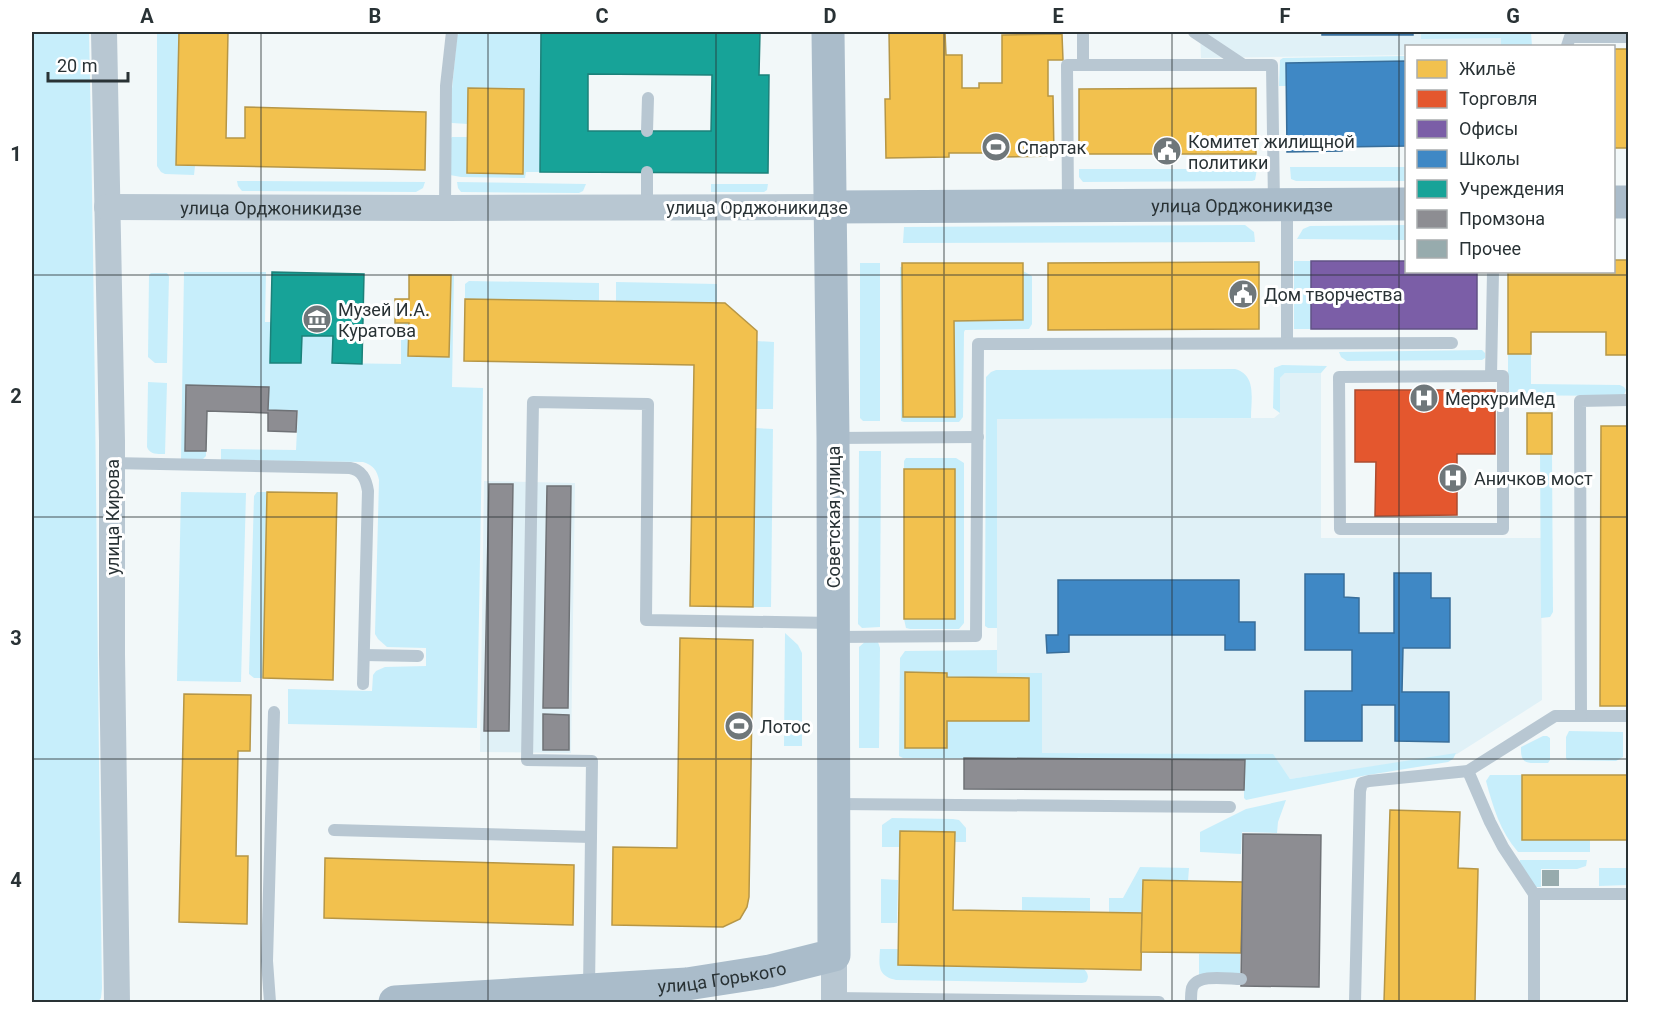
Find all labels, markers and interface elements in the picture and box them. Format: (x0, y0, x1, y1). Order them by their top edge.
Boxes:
text: A (140, 4, 154, 28)
text: B (369, 4, 381, 28)
text: C (595, 4, 609, 28)
text: D (824, 4, 837, 28)
text: E (1052, 4, 1064, 28)
text: F (1280, 4, 1291, 28)
text: G (1506, 4, 1520, 28)
scale bar (48, 45, 128, 83)
legend (1405, 45, 1615, 273)
text: 20 m (57, 55, 97, 76)
text: Жильё (1459, 58, 1515, 79)
text: Торговля (1459, 88, 1537, 109)
text: Офисы (1459, 118, 1518, 139)
sports icon: Спартак (980, 131, 1012, 163)
place label: Комитет жилищной политики (1188, 131, 1355, 173)
public building icon: Комитет жилищной политики (1151, 135, 1183, 167)
place label: Спартак (1017, 137, 1087, 158)
text: 1 (10, 142, 22, 166)
text: Школы (1459, 148, 1520, 169)
text: Учреждения (1459, 178, 1564, 199)
street label: улица Орджоникидзе (1151, 194, 1333, 216)
street label: улица Орджоникидзе (180, 197, 362, 218)
street label: улица Орджоникидзе (666, 197, 848, 218)
text: Промзона (1459, 208, 1545, 229)
text: Прочее (1459, 238, 1521, 259)
public building icon: Дом творчества (1227, 278, 1259, 310)
place label: Дом творчества (1264, 284, 1402, 305)
place label: Музей И.А. Куратова (338, 299, 430, 341)
museum icon: Музей И.А. Куратова (301, 303, 333, 335)
hospital icon: МеркуриМед (1408, 382, 1440, 414)
text: 2 (10, 384, 22, 408)
place label: МеркуриМед (1445, 388, 1555, 409)
street label: Советская улица (823, 446, 844, 588)
street label: улица Кирова (102, 459, 123, 575)
hospital icon: Аничков мост (1437, 462, 1469, 494)
place label: Аничков мост (1474, 468, 1593, 489)
text: 3 (10, 626, 22, 650)
sports icon: Лотос (723, 710, 755, 742)
place label: Лотос (760, 716, 811, 737)
text: 4 (10, 868, 22, 892)
street label: улица Горького (657, 957, 788, 996)

